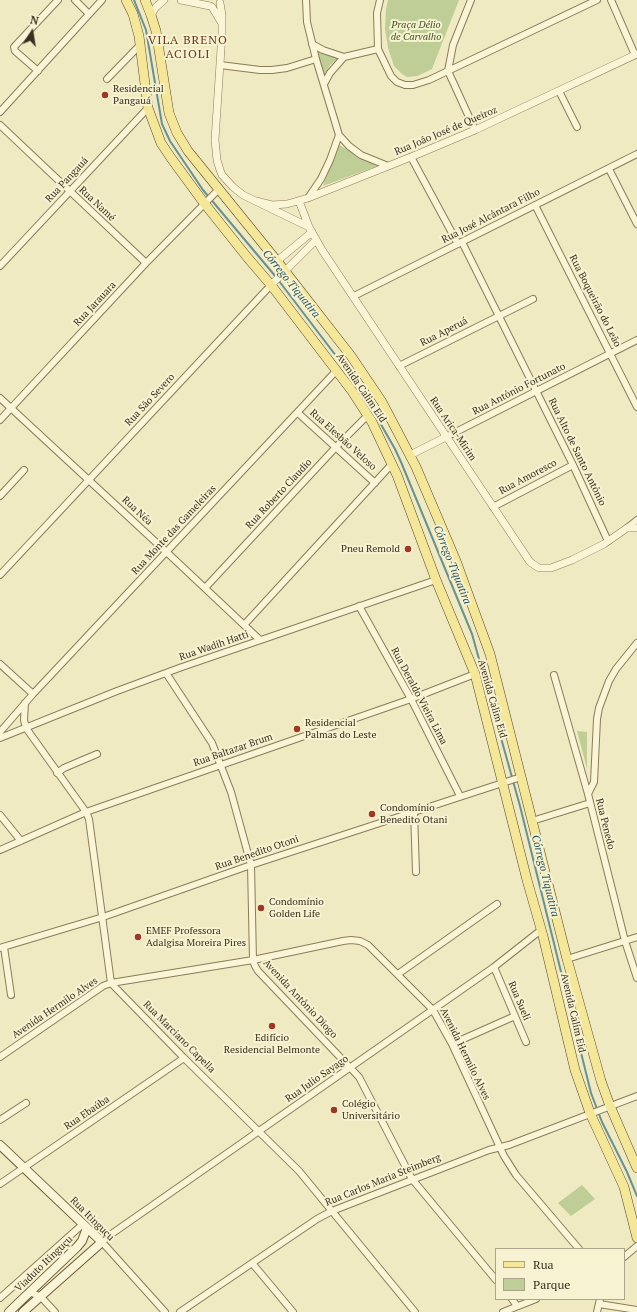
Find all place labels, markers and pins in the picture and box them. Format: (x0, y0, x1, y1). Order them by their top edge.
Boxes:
place label: Residencial Pangauá (113, 83, 164, 106)
marker: Residencial Pangauá (100, 90, 110, 100)
place label: Pneu Remold (341, 543, 400, 555)
marker: Pneu Remold (403, 544, 413, 554)
place label: Residencial Palmas do Leste (305, 717, 377, 740)
marker: Residencial Palmas do Leste (292, 724, 302, 734)
place label: Condomínio Benedito Otani (380, 802, 447, 826)
marker: Condomínio Benedito Otani (367, 809, 377, 819)
place label: Condomínio Golden Life (269, 896, 324, 920)
marker: Condomínio Golden Life (256, 903, 266, 913)
place label: EMEF Professora Adalgisa Moreira Pires (146, 925, 246, 948)
marker: EMEF Professora Adalgisa Moreira Pires (133, 932, 143, 942)
marker: Edifício Residencial Belmonte (267, 1021, 277, 1031)
place label: Edifício Residencial Belmonte (224, 1032, 320, 1056)
place label: Colégio Universitário (342, 1098, 400, 1122)
marker: Colégio Universitário (329, 1105, 339, 1115)

